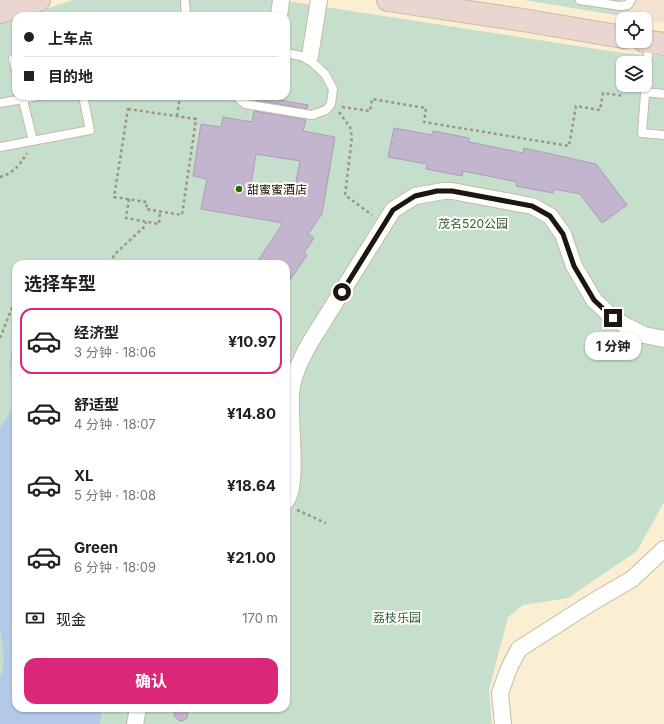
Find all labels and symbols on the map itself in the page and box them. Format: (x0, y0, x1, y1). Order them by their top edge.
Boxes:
place label: 甜蜜蜜酒店 (247, 182, 307, 197)
marker: 甜蜜蜜酒店 (234, 184, 244, 194)
park label: 茂名520公园 (438, 216, 508, 231)
route start (333, 283, 351, 301)
route end (604, 309, 622, 327)
callout: 1 分钟 (585, 332, 641, 360)
park label: 荔枝乐园 (373, 610, 421, 625)

